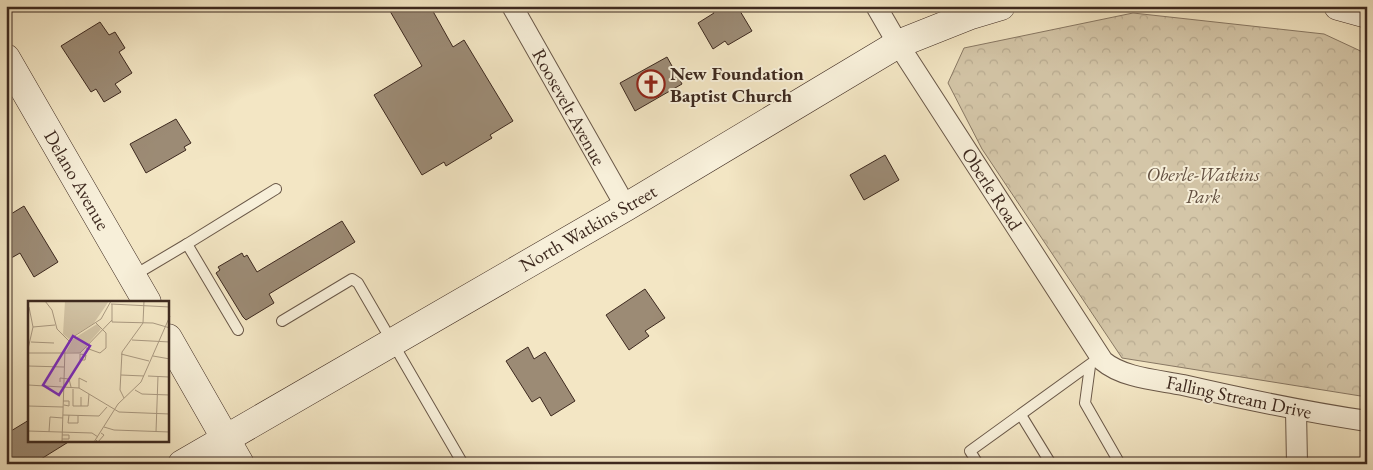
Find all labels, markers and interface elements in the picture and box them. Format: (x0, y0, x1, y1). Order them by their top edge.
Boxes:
street label: Roosevelt Avenue (527, 44, 611, 170)
place label: New Foundation Baptist Church (670, 61, 804, 108)
church icon: New Foundation Baptist Church (636, 69, 666, 99)
street label: Delano Avenue (38, 125, 116, 235)
street label: Oberle Road (956, 143, 1028, 235)
park label: Oberle-Watkins Park (1146, 162, 1260, 209)
street label: North Watkins Street (515, 178, 661, 277)
inset map (28, 301, 169, 442)
street label: Falling Stream Drive (1164, 369, 1314, 425)

